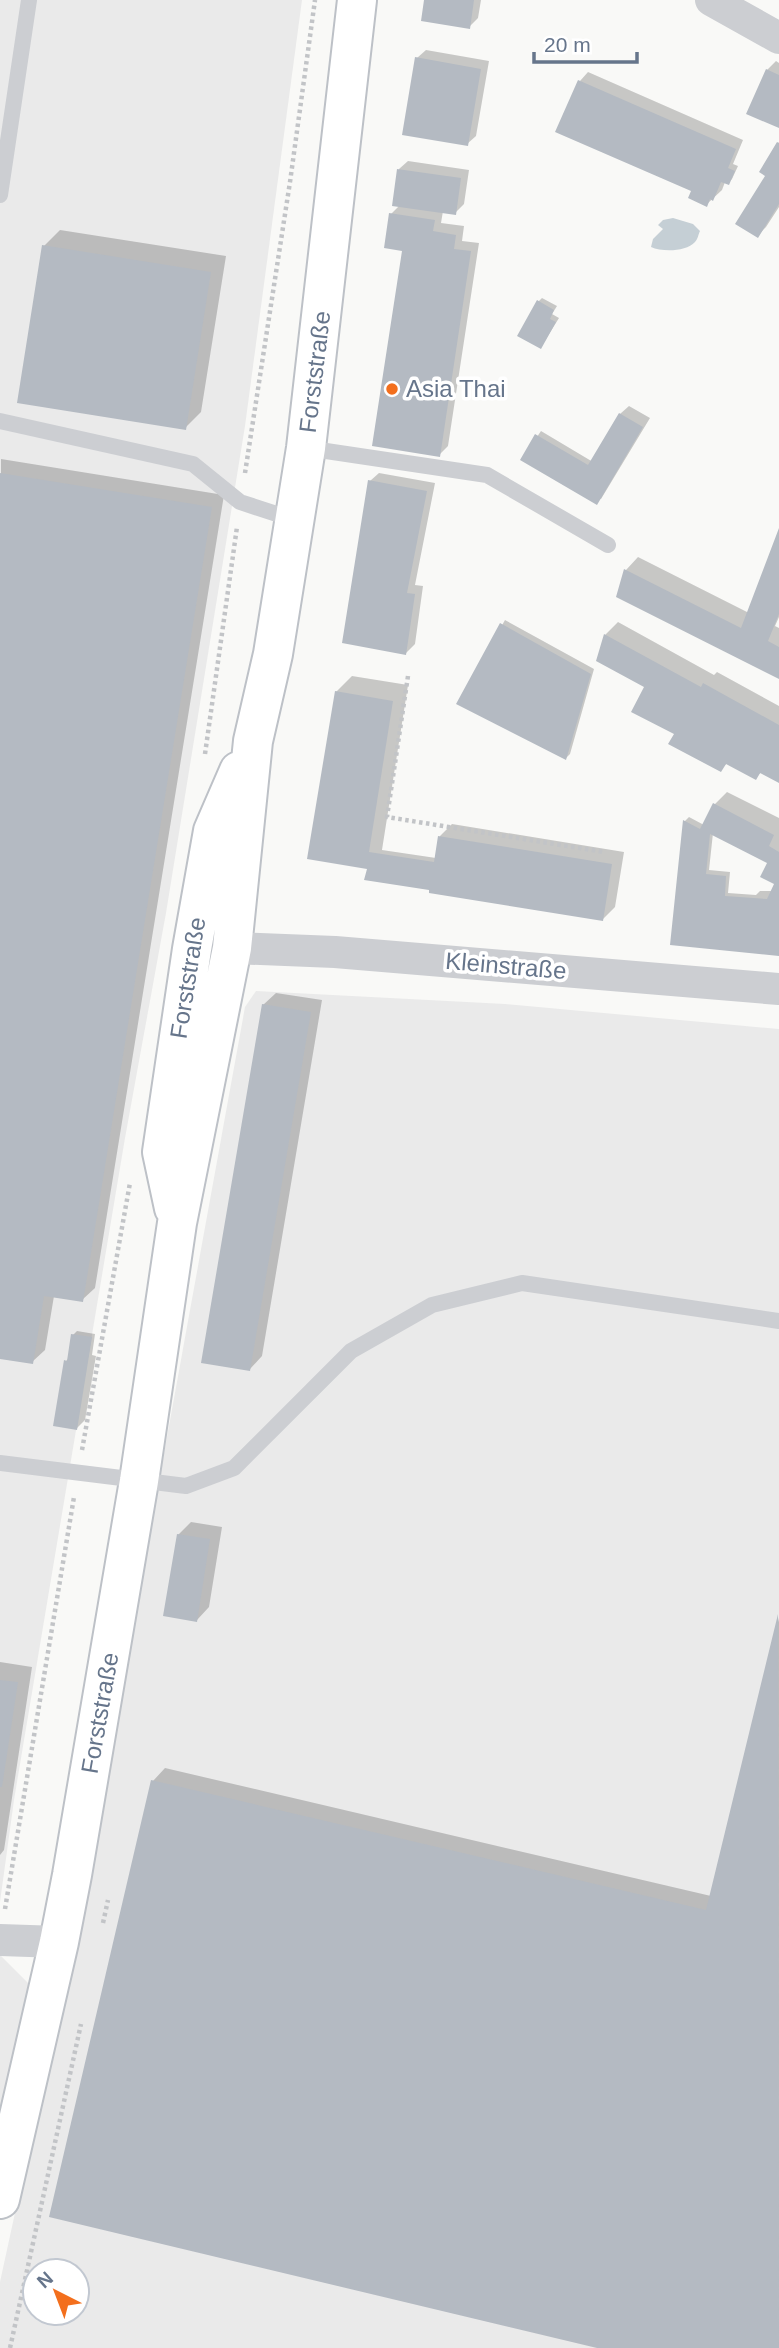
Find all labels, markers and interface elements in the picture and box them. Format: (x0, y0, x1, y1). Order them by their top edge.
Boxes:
scale bar (534, 21, 637, 65)
text: 20 m (544, 33, 591, 56)
street label: Forststraße (294, 309, 335, 434)
place label: Asia Thai (406, 375, 506, 402)
marker: Asia Thai (384, 381, 400, 397)
street label: Forststraße (165, 915, 210, 1041)
street label: Kleinstraße (444, 947, 568, 984)
street label: Forststraße (76, 1650, 123, 1776)
north arrow (21, 2257, 91, 2327)
text: N (33, 2267, 57, 2292)

